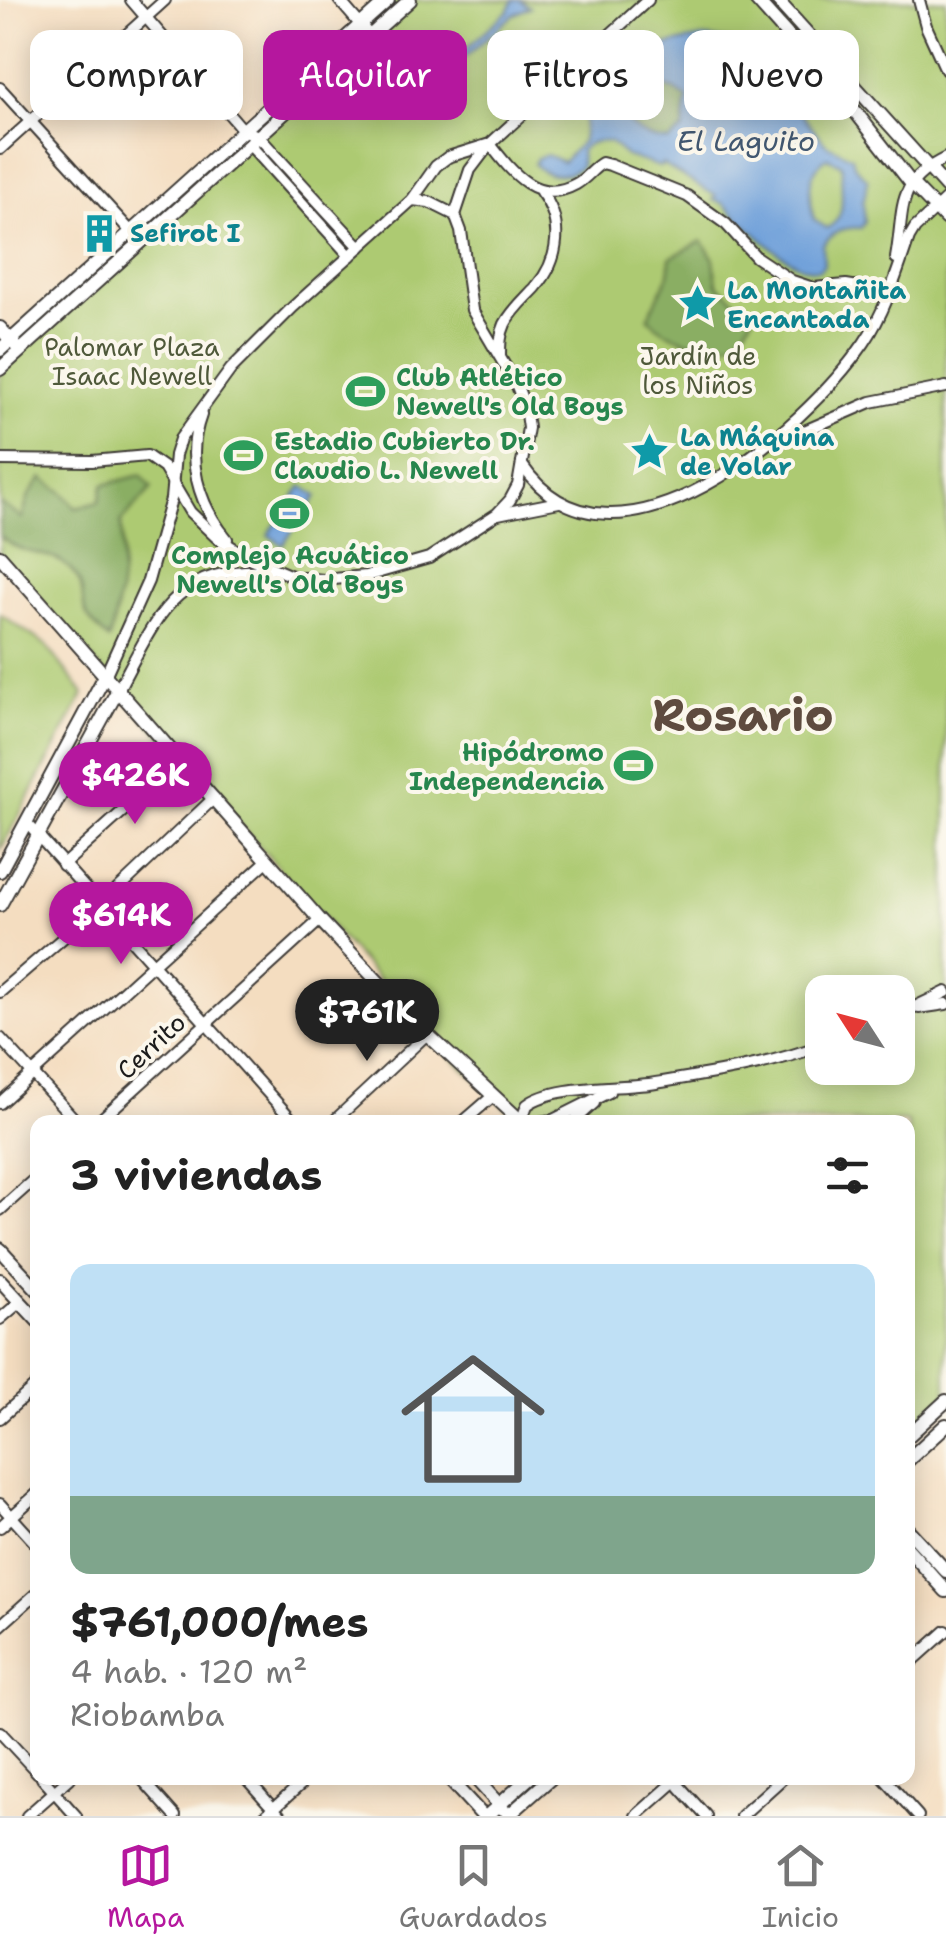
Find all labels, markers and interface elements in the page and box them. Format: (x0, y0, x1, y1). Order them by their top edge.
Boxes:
chip: Comprar (30, 30, 243, 120)
chip: Alquilar (263, 30, 467, 120)
chip: Filtros (487, 30, 664, 120)
chip: Nuevo (684, 30, 859, 120)
water label: El Laguito (677, 122, 815, 160)
building icon: Sefirot I (79, 212, 121, 254)
place label: Sefirot I (130, 216, 241, 250)
place label: La Montañita Encantada (727, 273, 906, 336)
place icon: La Montañita Encantada (676, 283, 718, 325)
park label: Palomar Plaza Isaac Newell (44, 330, 220, 393)
park label: Jardín de los Niños (640, 339, 756, 402)
place label: Club Atlético Newell's Old Boys (396, 360, 624, 423)
sports icon: Club Atlético Newell's Old Boys (345, 370, 387, 412)
place label: La Máquina de Volar (680, 420, 834, 483)
place label: Estadio Cubierto Dr. Claudio L. Newell (274, 424, 535, 487)
place icon: La Máquina de Volar (629, 430, 671, 472)
sports icon: Estadio Cubierto Dr. Claudio L. Newell (223, 434, 265, 476)
sports icon: Complejo Acuático Newell's Old Boys (269, 493, 311, 535)
place label: Complejo Acuático Newell's Old Boys (171, 538, 409, 601)
district label: Rosario (652, 685, 834, 745)
place label: Hipódromo Independencia (409, 735, 604, 798)
pin: $426K (65, 742, 205, 827)
sports icon: Hipódromo Independencia (613, 745, 655, 787)
text: $426K (81, 753, 189, 796)
pin: $614K (51, 882, 191, 967)
text: $614K (71, 893, 171, 936)
north arrow (805, 975, 915, 1085)
map controls (805, 975, 915, 1085)
pin: $761K (297, 979, 437, 1064)
text: $761K (317, 990, 417, 1033)
street label: Cerrito (109, 1005, 193, 1087)
text: 3 viviendas (70, 1147, 322, 1203)
icon: filters (820, 1148, 875, 1203)
icon: home (383, 1329, 563, 1509)
text: $761,000/mes (70, 1594, 369, 1650)
text: 4 hab. · 120 m² (70, 1650, 308, 1693)
text: Riobamba (70, 1693, 224, 1736)
tab: Mapa (107, 1838, 185, 1936)
tab: Guardados (399, 1838, 548, 1936)
tab: Inicio (762, 1838, 839, 1936)

